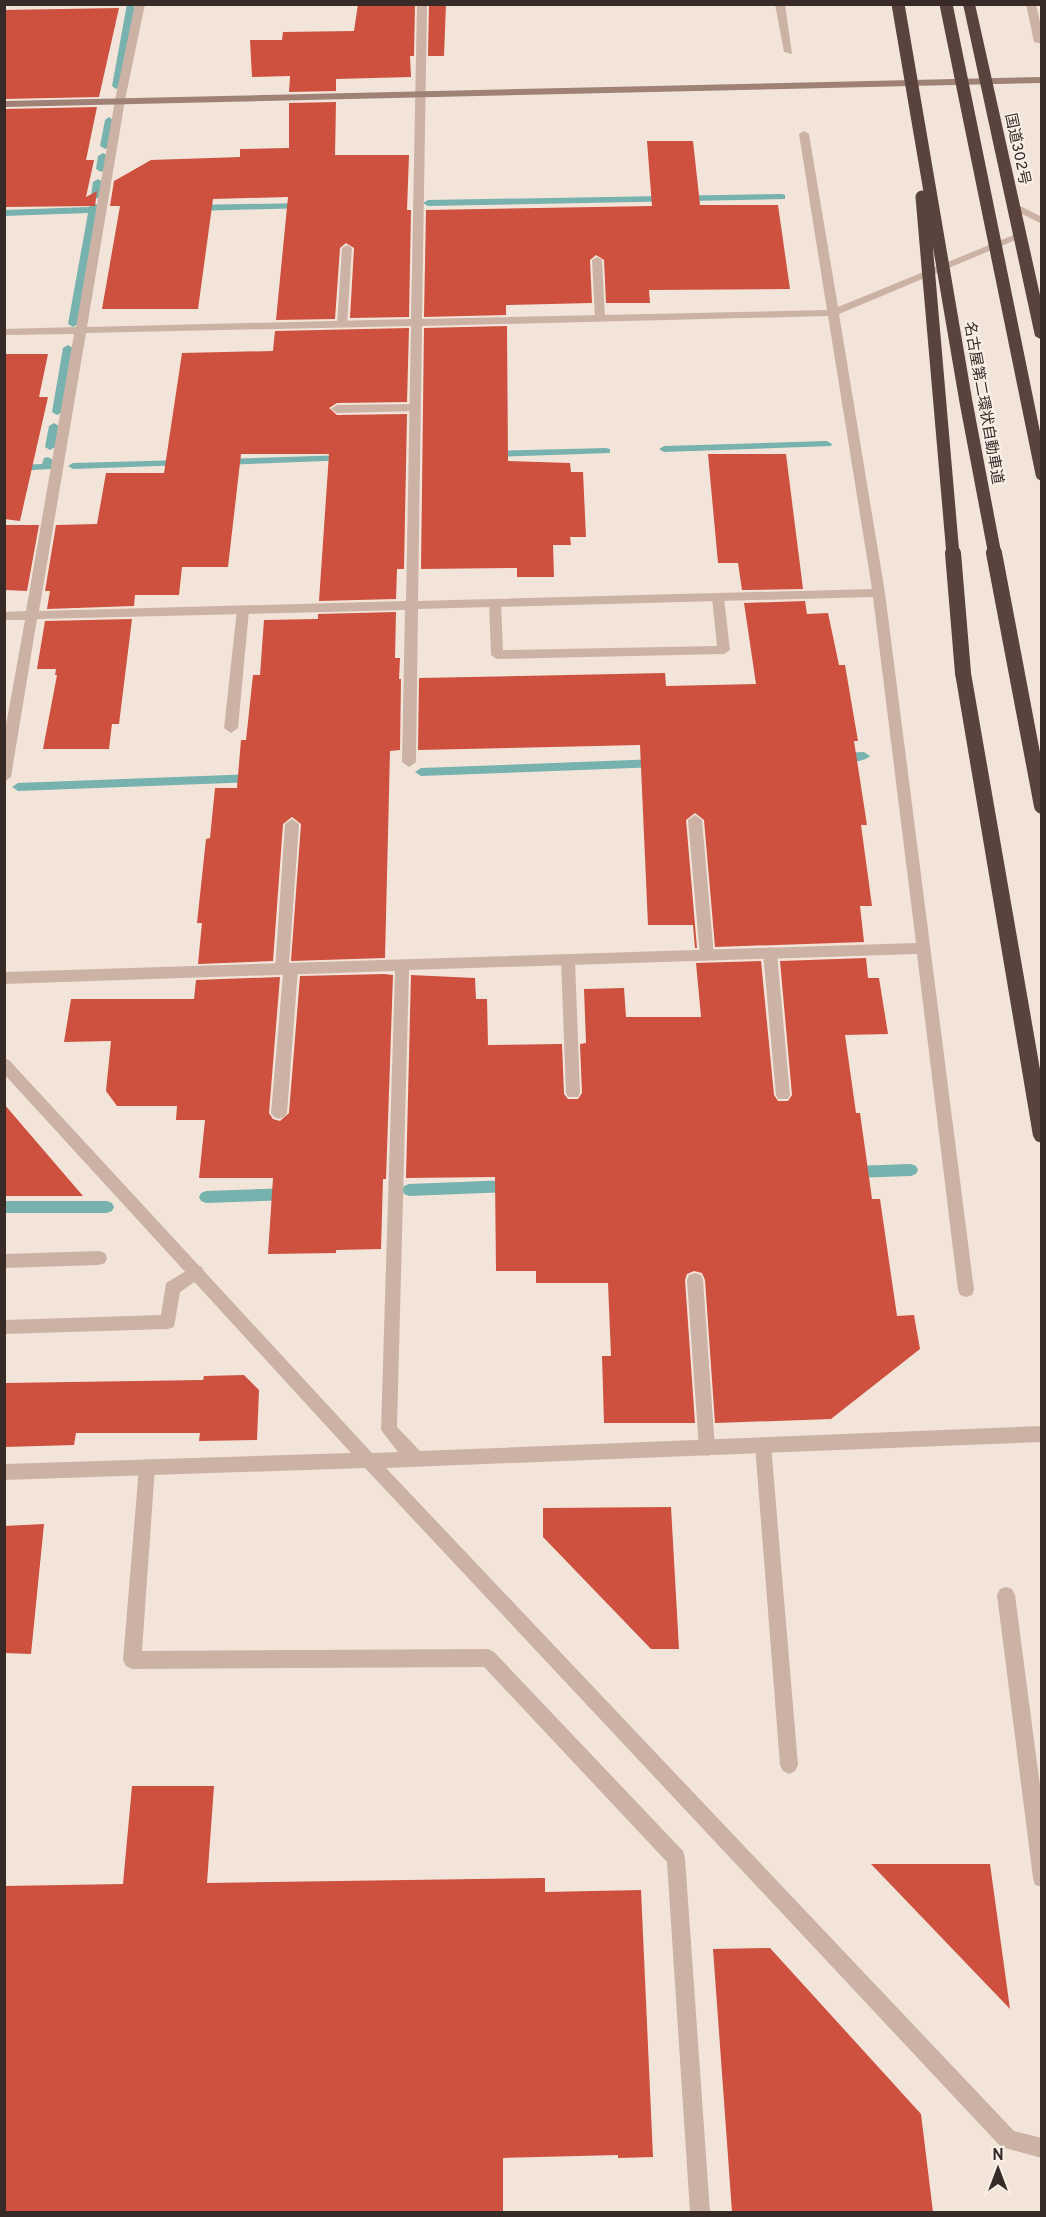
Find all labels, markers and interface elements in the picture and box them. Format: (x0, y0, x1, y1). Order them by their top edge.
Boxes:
street label: 国道302号 (1000, 112, 1033, 187)
street label: 名古屋第二環状自動車道 (959, 320, 1007, 486)
north arrow (968, 2139, 1028, 2199)
text: N (992, 2146, 1004, 2166)

